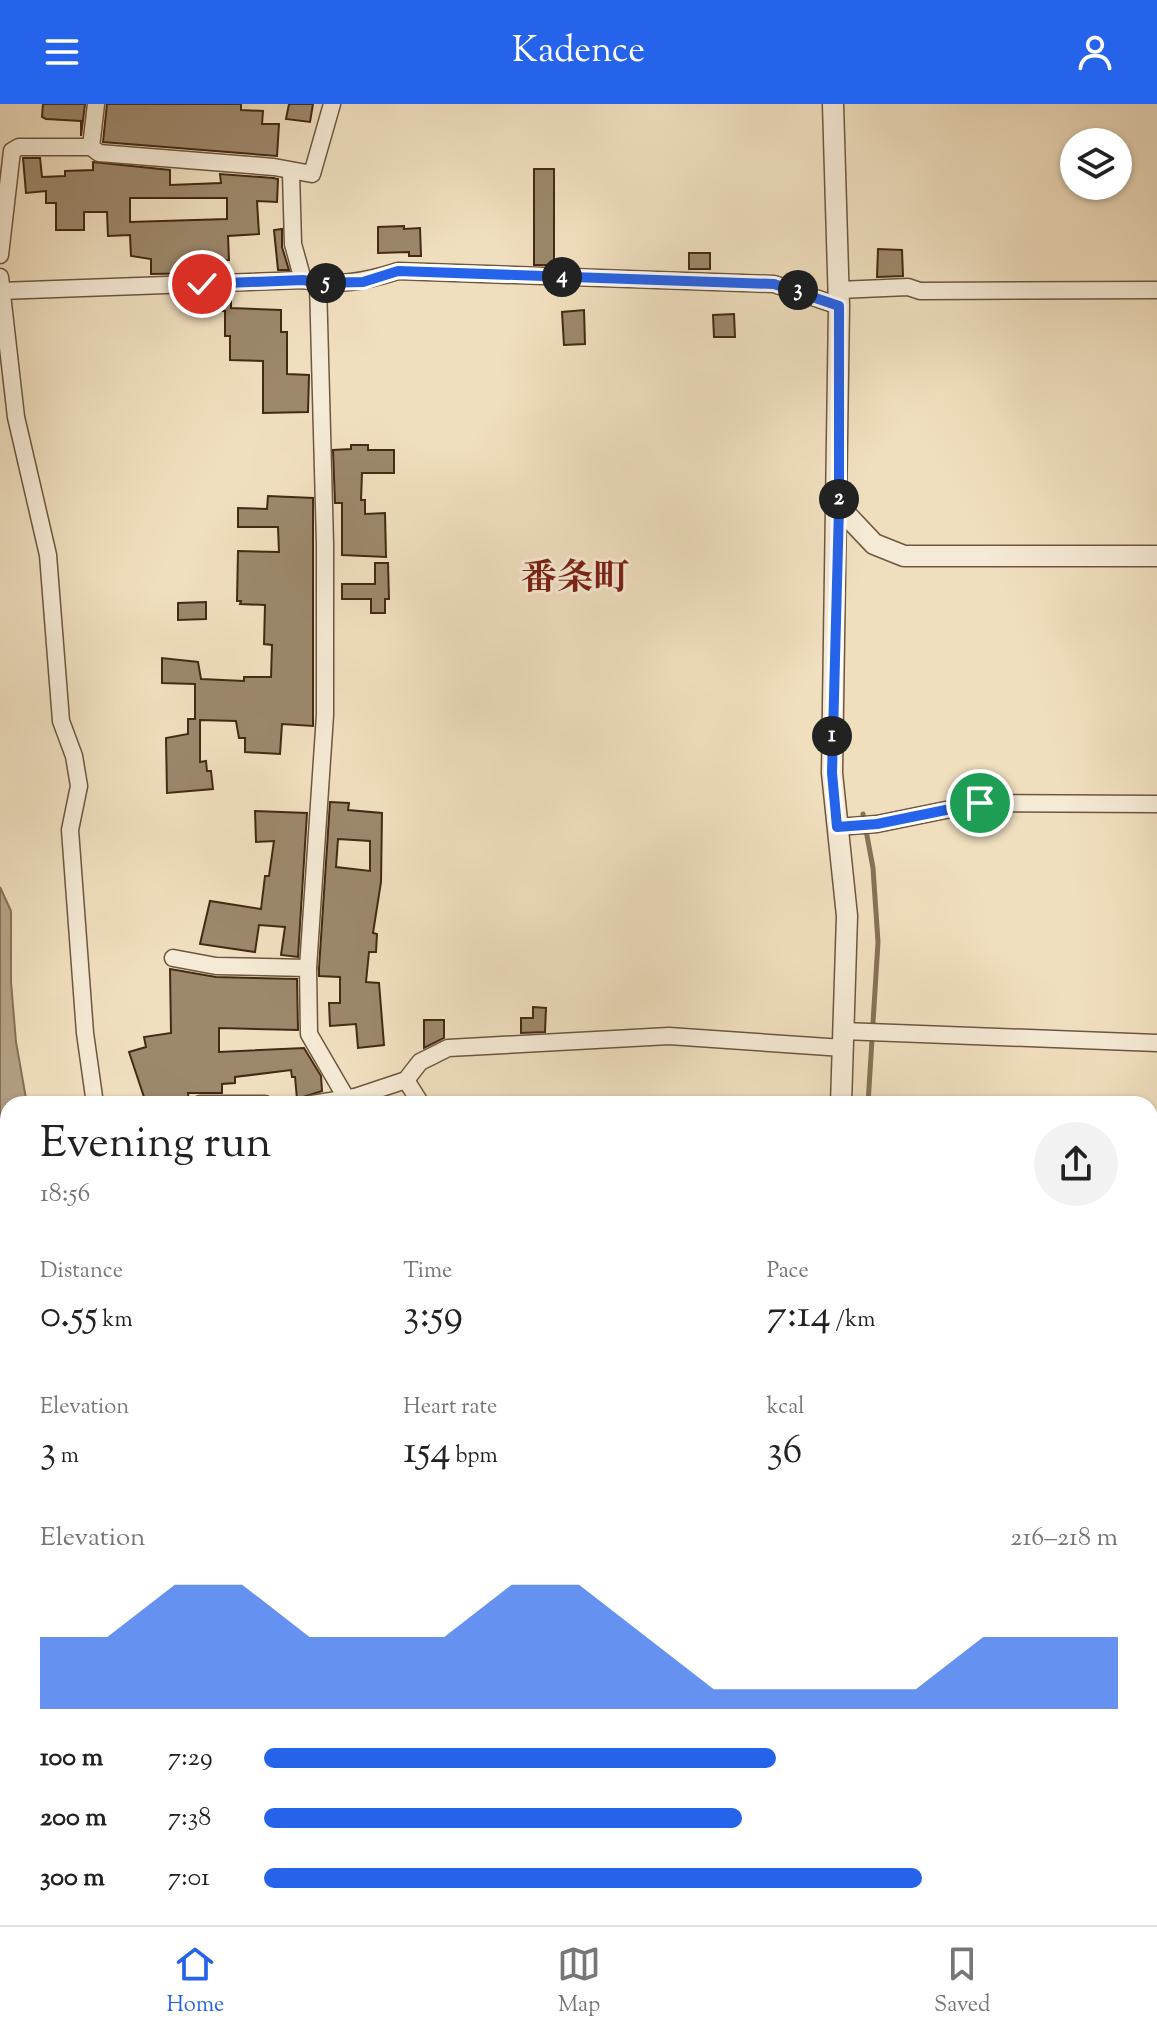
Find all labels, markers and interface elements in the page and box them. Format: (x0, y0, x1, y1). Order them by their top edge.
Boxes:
text: Kadence (512, 26, 645, 78)
icon: menu (40, 30, 84, 74)
icon: person (1073, 30, 1117, 74)
map controls (1060, 128, 1132, 200)
button: layers (1060, 128, 1132, 200)
pin (168, 250, 236, 318)
pin: 4 (542, 257, 582, 297)
text: 4 (556, 261, 568, 293)
icon: check (180, 262, 224, 306)
pin: 5 (306, 263, 346, 303)
text: 5 (322, 267, 330, 299)
pin: 3 (778, 270, 818, 310)
text: 3 (794, 274, 802, 306)
pin: 2 (819, 479, 859, 519)
text: 2 (834, 483, 844, 515)
district label: 番条町 (521, 554, 629, 606)
pin: 1 (812, 716, 852, 756)
text: 1 (828, 720, 836, 752)
pin (946, 769, 1014, 837)
icon: arrive (958, 781, 1002, 825)
text: Evening run (40, 1114, 272, 1177)
button: share (1034, 1122, 1118, 1206)
text: 18:56 (40, 1176, 90, 1213)
text: Distance (40, 1256, 123, 1288)
text: Time (403, 1256, 452, 1288)
text: Pace (767, 1256, 809, 1288)
text: 0.55 (40, 1288, 98, 1345)
text: 3:59 (403, 1288, 463, 1345)
text: 7:14 (767, 1288, 831, 1345)
text: km (98, 1305, 133, 1337)
text: /km (831, 1305, 875, 1337)
text: Elevation (40, 1392, 129, 1424)
text: Heart rate (403, 1392, 497, 1424)
text: kcal (767, 1392, 804, 1424)
text: 3 (40, 1424, 56, 1481)
text: 154 (403, 1424, 451, 1481)
text: 36 (767, 1424, 802, 1481)
text: m (56, 1441, 79, 1473)
text: bpm (451, 1441, 498, 1473)
text: Elevation (40, 1520, 145, 1557)
text: 216–218 m (1010, 1520, 1118, 1557)
text: 100 m (40, 1740, 103, 1777)
text: 7:29 (168, 1740, 213, 1777)
text: 200 m (40, 1800, 107, 1837)
text: 7:38 (168, 1800, 211, 1837)
text: 300 m (40, 1860, 105, 1897)
text: 7:01 (168, 1860, 210, 1897)
tab: Home (166, 1942, 224, 2022)
tab: Map (557, 1942, 601, 2022)
tab: Saved (934, 1942, 991, 2022)

